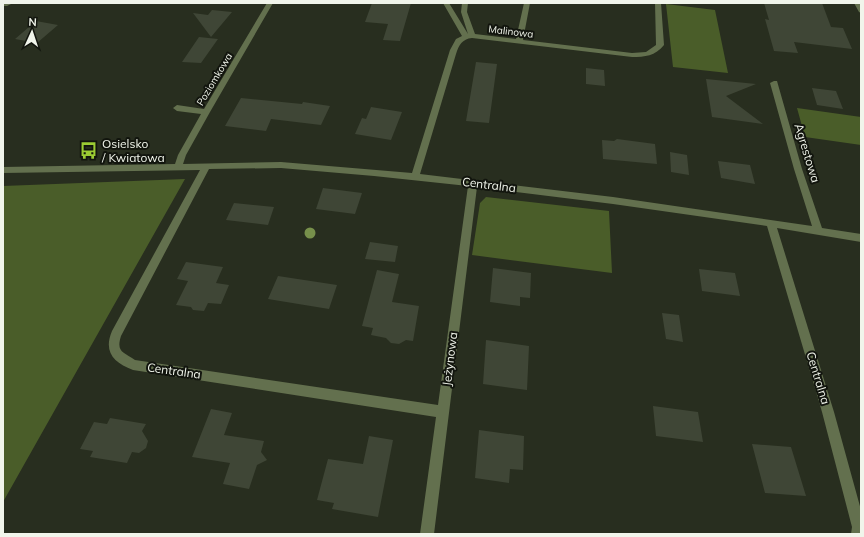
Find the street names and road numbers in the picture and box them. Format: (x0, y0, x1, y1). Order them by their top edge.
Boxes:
street label: Malinowa (488, 22, 534, 41)
street label: Poziomkowa (194, 51, 235, 108)
street label: Agrestowa (791, 121, 824, 184)
street label: Centralna (461, 174, 517, 195)
street label: Jeżynowa (439, 331, 460, 387)
street label: Centralna (803, 350, 834, 406)
street label: Centralna (146, 359, 202, 382)

